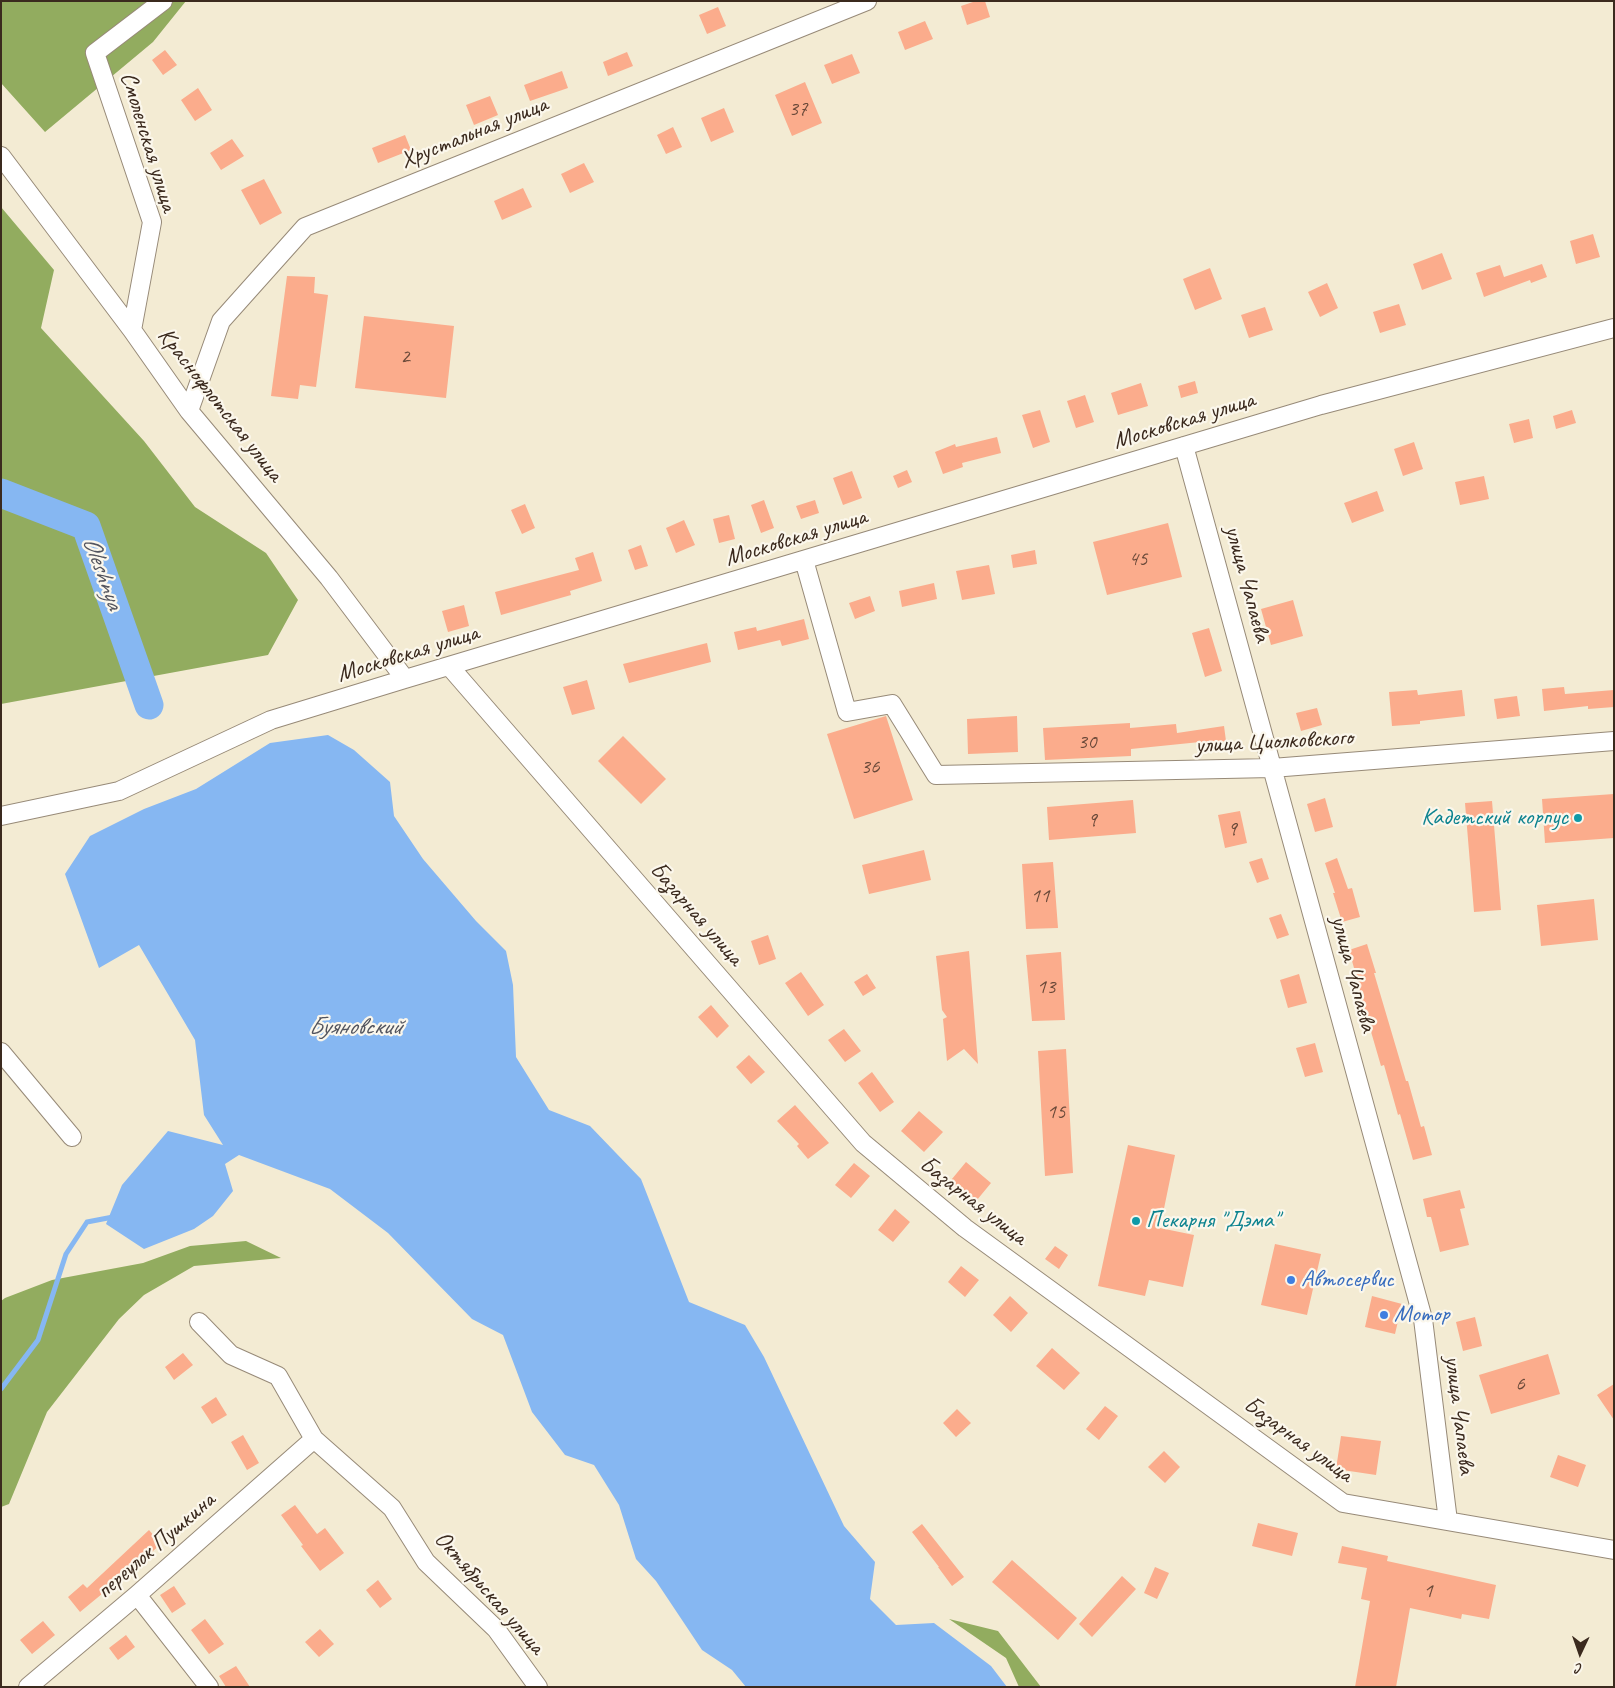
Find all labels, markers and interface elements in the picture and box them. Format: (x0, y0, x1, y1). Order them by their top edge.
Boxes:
street label: Смоленская улица (113, 69, 183, 215)
street label: Хрустальная улица (396, 90, 552, 176)
house number: 37 (789, 96, 807, 122)
street label: Краснофлотская улица (151, 322, 289, 488)
house number: 2 (400, 344, 410, 370)
street label: Московская улица (1110, 386, 1258, 456)
street label: Московская улица (722, 503, 870, 573)
street label: улица Чапаева (1218, 523, 1276, 645)
water label: Oleshnya (75, 533, 129, 613)
house number: 45 (1129, 546, 1147, 572)
street label: Московская улица (334, 619, 482, 689)
street label: улица Циолковского (1194, 723, 1354, 761)
house number: 30 (1078, 729, 1096, 755)
house number: 36 (861, 754, 879, 780)
place label: Кадетский корпус (1421, 804, 1568, 832)
house number: 9 (1087, 807, 1097, 833)
marker: Кадетский корпус (1572, 812, 1584, 824)
house number: 9 (1227, 816, 1237, 842)
street label: Базарная улица (643, 856, 749, 972)
house number: 11 (1031, 883, 1049, 909)
street label: улица Чапаева (1324, 913, 1382, 1035)
house number: 13 (1037, 974, 1055, 1000)
water label: Буяновский (308, 1012, 402, 1042)
house number: 15 (1047, 1099, 1065, 1125)
street label: Базарная улица (914, 1150, 1032, 1252)
place label: Пекарня "Дэма" (1146, 1207, 1279, 1235)
marker: Пекарня "Дэма" (1130, 1215, 1142, 1227)
place label: Автосервис (1301, 1266, 1394, 1294)
marker: Автосервис (1285, 1274, 1297, 1286)
place label: Мотор (1394, 1301, 1450, 1329)
marker: Мотор (1378, 1309, 1390, 1321)
street label: улица Чапаева (1437, 1354, 1481, 1476)
house number: 6 (1515, 1371, 1525, 1397)
street label: Базарная улица (1238, 1391, 1358, 1489)
street label: переулок Пушкина (91, 1486, 221, 1606)
street label: Октябрьская улица (428, 1525, 550, 1661)
house number: 1 (1423, 1578, 1433, 1604)
north arrow (1555, 1628, 1605, 1678)
text: С (1575, 1660, 1583, 1677)

